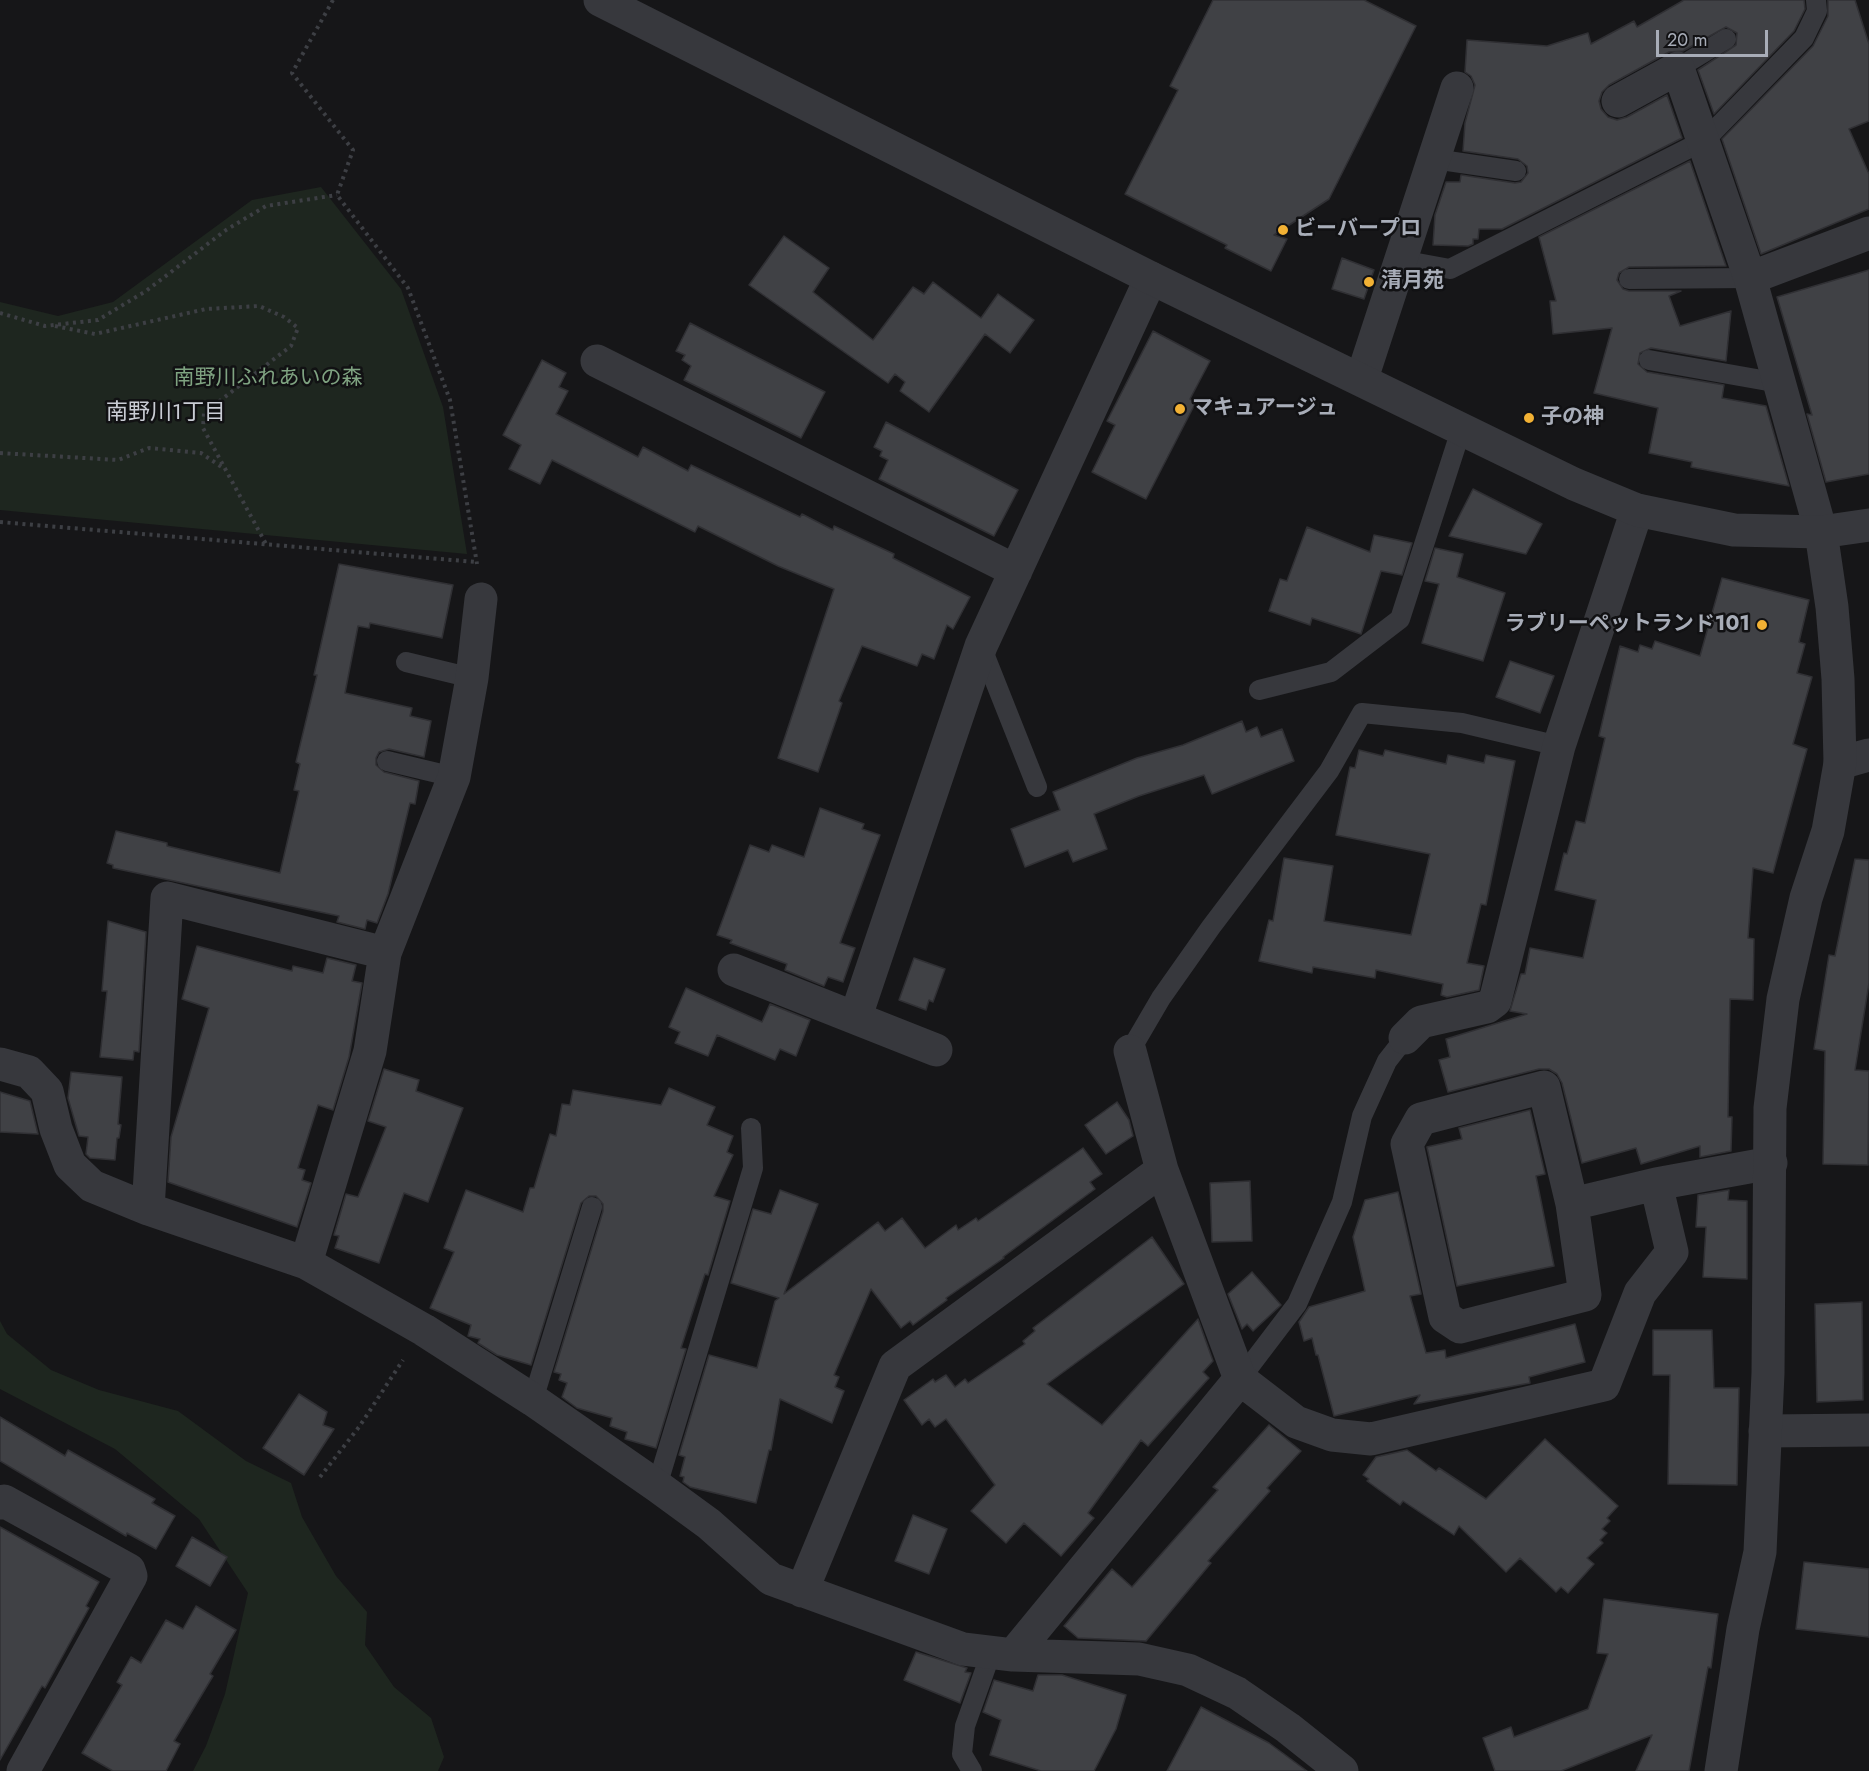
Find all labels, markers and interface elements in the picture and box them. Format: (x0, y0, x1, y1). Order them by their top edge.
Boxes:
scale bar (1659, 18, 1772, 56)
text: 20 m (1667, 27, 1707, 53)
place label: ビーバープロ (1295, 217, 1421, 243)
marker: ビーバープロ (1276, 223, 1290, 237)
place label: 清月苑 (1381, 269, 1444, 295)
marker: 清月苑 (1362, 275, 1376, 289)
park label: 南野川ふれあいの森 (174, 366, 362, 392)
place label: マキュアージュ (1192, 396, 1338, 422)
district label: 南野川1丁目 (106, 401, 226, 427)
marker: マキュアージュ (1173, 402, 1187, 416)
place label: 子の神 (1541, 405, 1604, 431)
marker: 子の神 (1522, 411, 1536, 425)
place label: ラブリーペットランド101 (1505, 612, 1750, 638)
marker: ラブリーペットランド101 (1755, 618, 1769, 632)

